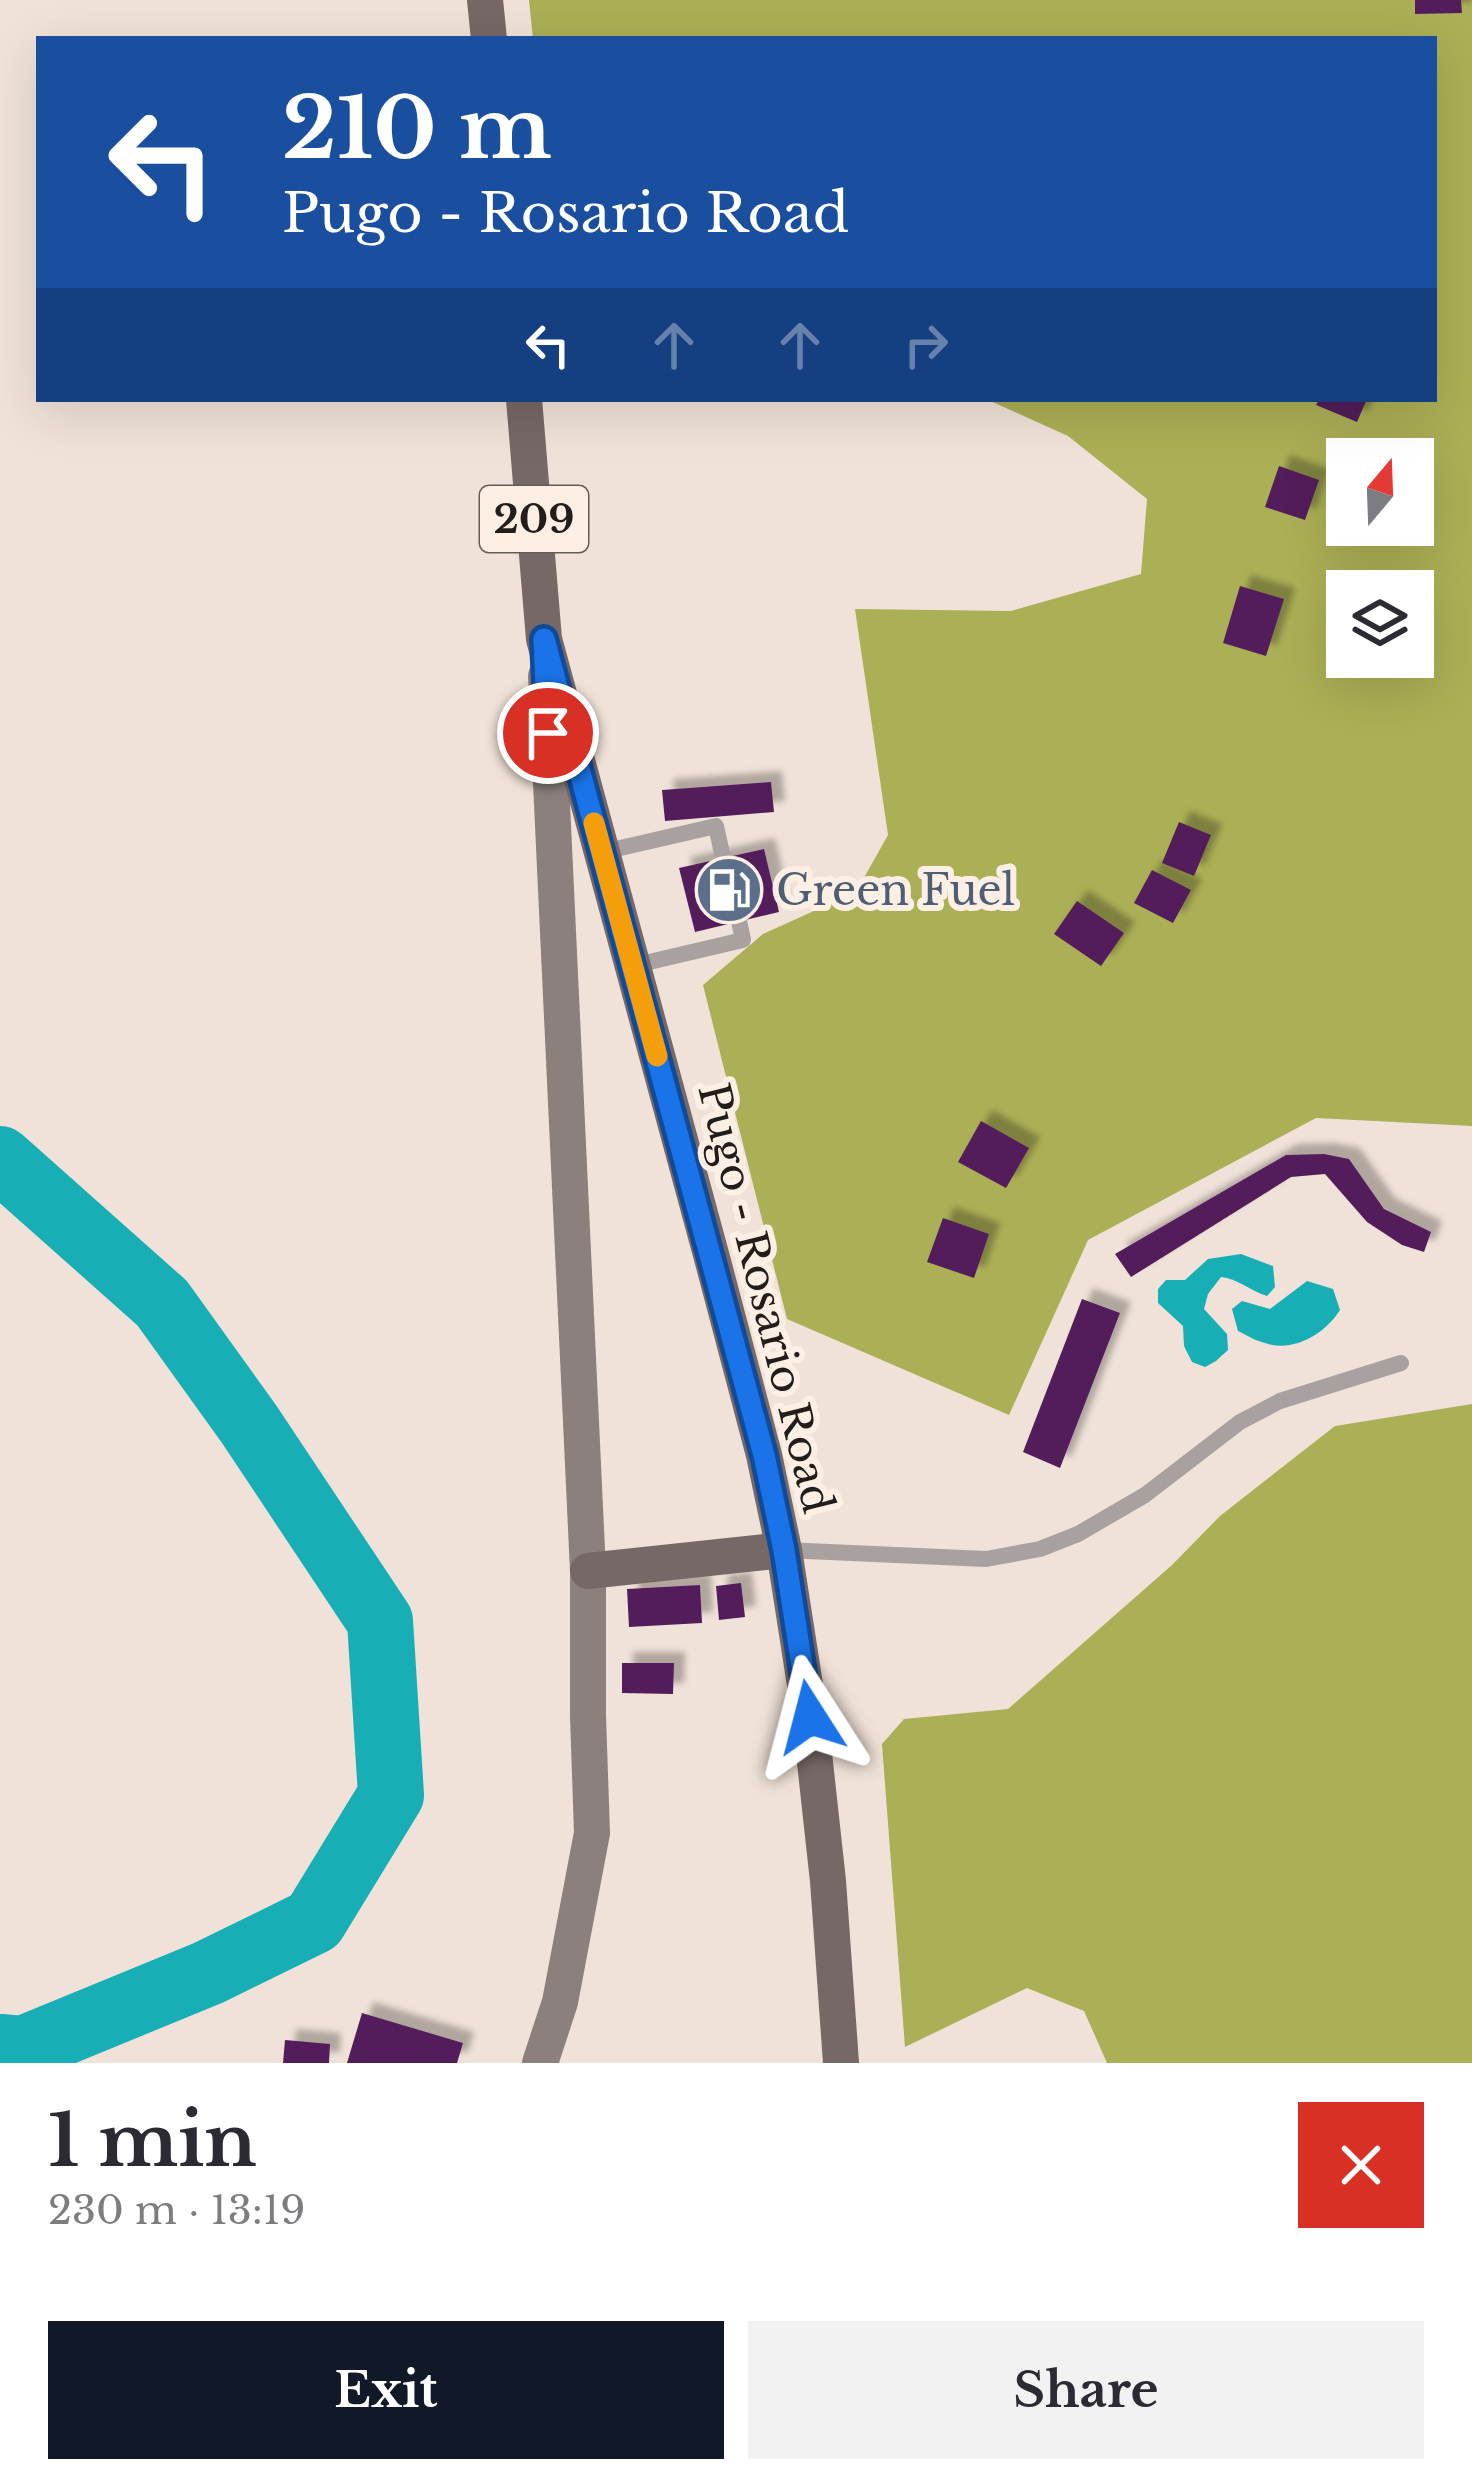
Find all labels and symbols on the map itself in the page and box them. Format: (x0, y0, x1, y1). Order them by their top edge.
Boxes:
north arrow (1326, 438, 1434, 546)
road number: 209 (480, 486, 588, 552)
pin (497, 682, 599, 784)
fuel station icon: Green Fuel (694, 855, 764, 925)
place label: Green Fuel (776, 864, 1015, 916)
street label: Pugo - Rosario Road (687, 1078, 845, 1518)
position arrow (747, 1654, 873, 1780)

